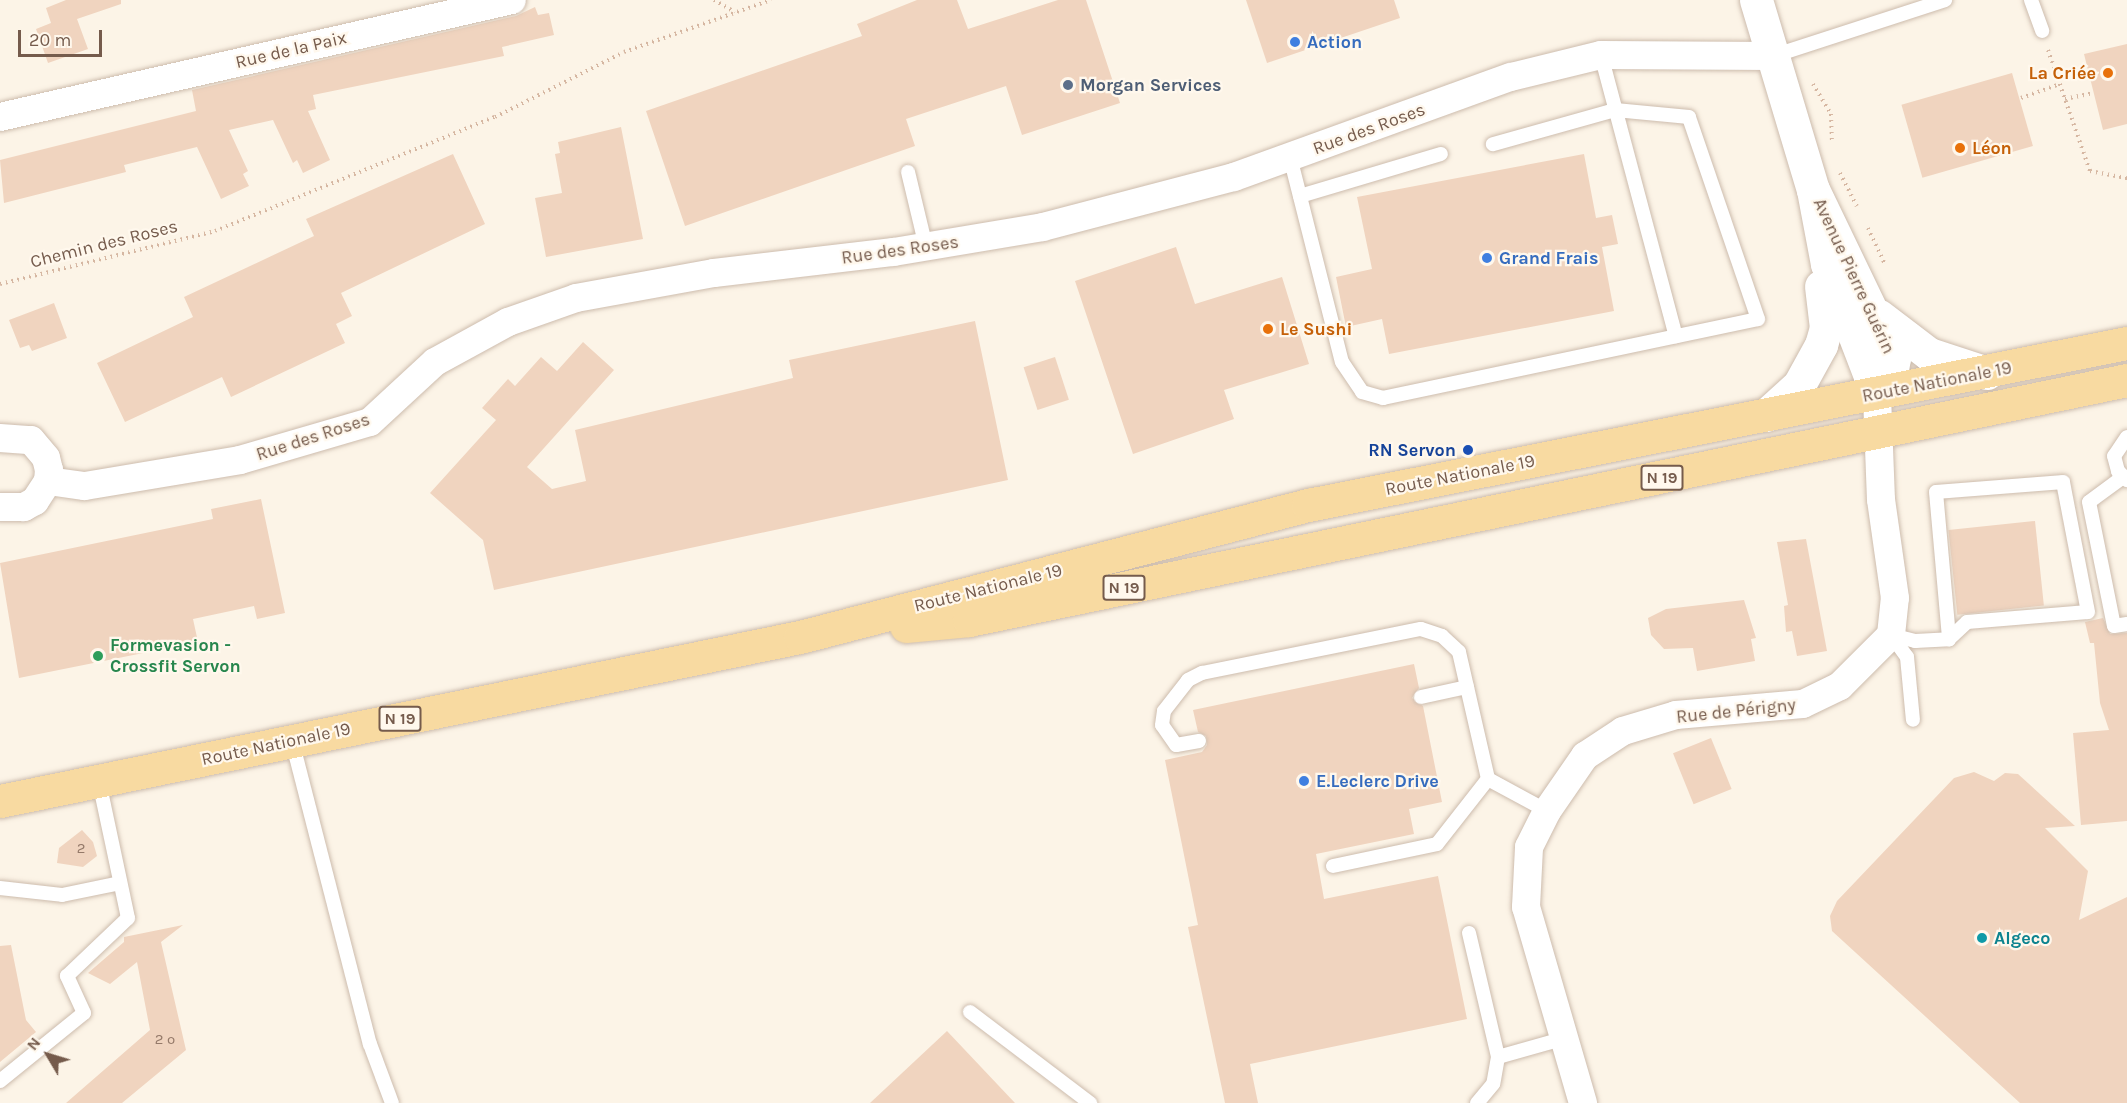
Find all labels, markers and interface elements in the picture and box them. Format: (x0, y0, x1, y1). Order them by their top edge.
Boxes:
scale bar (21, 18, 105, 56)
street label: Rue de la Paix (233, 27, 349, 73)
text: 20 m (29, 29, 71, 51)
place label: Action (1307, 31, 1362, 53)
marker: Action (1288, 35, 1302, 49)
place label: La Criée (2029, 62, 2096, 84)
marker: La Criée (2101, 66, 2115, 80)
place label: Morgan Services (1080, 74, 1222, 96)
marker: Morgan Services (1061, 78, 1075, 92)
street label: Rue des Roses (1310, 99, 1428, 159)
place label: Léon (1972, 137, 2012, 159)
marker: Léon (1953, 141, 1967, 155)
street label: Avenue Pierre Guérin (1808, 195, 1900, 357)
street label: Chemin des Roses (28, 215, 180, 273)
street label: Rue des Roses (840, 231, 960, 269)
place label: Grand Frais (1499, 247, 1598, 269)
marker: Grand Frais (1480, 251, 1494, 265)
place label: Le Sushi (1280, 318, 1352, 340)
marker: Le Sushi (1261, 322, 1275, 336)
street label: Route Nationale 19 (1860, 357, 2014, 407)
street label: Rue des Roses (253, 408, 373, 466)
place label: RN Servon (1368, 439, 1456, 461)
marker: RN Servon (1461, 443, 1475, 457)
street label: Route Nationale 19 (1383, 450, 1537, 500)
road number: N 19 (1640, 465, 1684, 491)
street label: Route Nationale 19 (912, 559, 1064, 617)
road number: N 19 (1102, 575, 1146, 601)
place label: Formevasion - Crossfit Servon (110, 635, 241, 678)
marker: Formevasion - Crossfit Servon (91, 649, 105, 663)
street label: Rue de Périgny (1675, 694, 1797, 728)
road number: N 19 (378, 706, 422, 732)
street label: Route Nationale 19 (199, 718, 353, 770)
place label: E.Leclerc Drive (1316, 770, 1439, 792)
marker: E.Leclerc Drive (1297, 774, 1311, 788)
house number: 2 (77, 840, 85, 858)
place label: Algeco (1994, 927, 2050, 949)
marker: Algeco (1975, 931, 1989, 945)
north arrow (18, 1025, 78, 1085)
house number: 2 o (155, 1031, 175, 1049)
text: N (22, 1033, 44, 1054)

